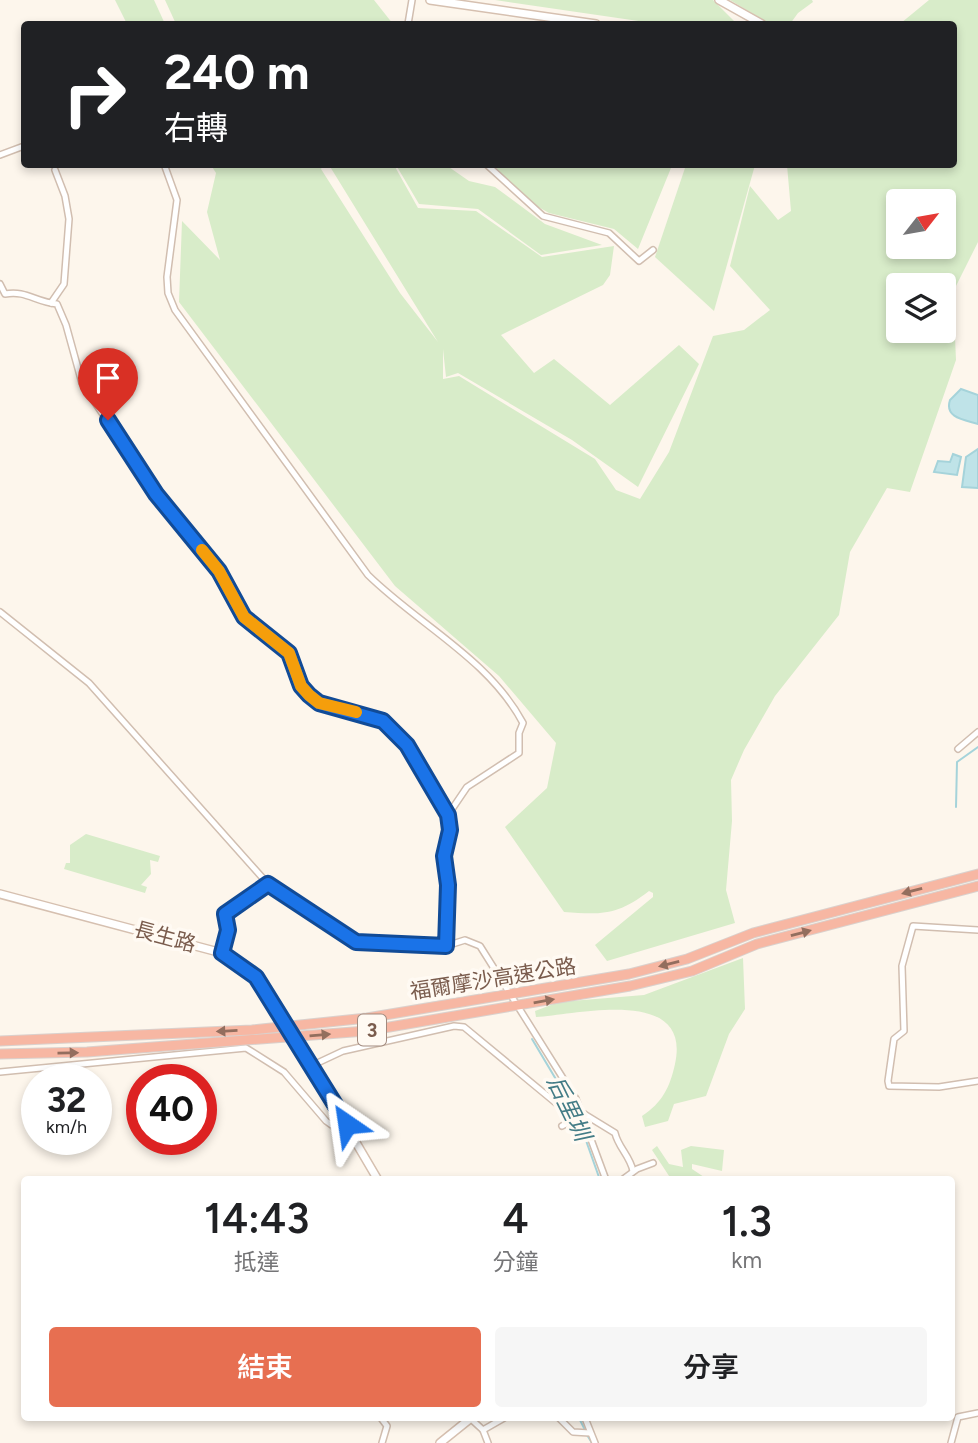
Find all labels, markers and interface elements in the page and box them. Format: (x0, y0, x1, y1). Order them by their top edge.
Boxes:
text: 240 m (164, 42, 310, 101)
icon: right (49, 49, 140, 140)
text: 右轉 (164, 109, 228, 147)
north arrow (886, 189, 956, 259)
map controls (886, 189, 956, 343)
button: layers (886, 273, 956, 343)
pin (78, 348, 138, 420)
icon: arrive (89, 359, 127, 397)
one-way arrow (901, 886, 923, 897)
street label: 長生路 (131, 916, 199, 957)
one-way arrow (790, 927, 812, 938)
street label: 福爾摩沙高速公路 (408, 953, 578, 1004)
one-way arrow (658, 959, 680, 970)
one-way arrow (533, 995, 555, 1006)
road number: 3 (358, 1014, 386, 1046)
one-way arrow (216, 1026, 238, 1037)
one-way arrow (309, 1029, 331, 1040)
one-way arrow (57, 1047, 79, 1059)
speed limit sign: 40 (126, 1064, 217, 1155)
water label: 后里圳 (541, 1071, 598, 1148)
text: 32 (47, 1079, 86, 1121)
position arrow (310, 1087, 384, 1161)
text: km/h (46, 1116, 87, 1138)
text: 14:43 (204, 1193, 309, 1244)
text: 4 (502, 1193, 529, 1244)
text: 1.3 (721, 1196, 772, 1247)
text: km (731, 1246, 762, 1274)
text: 抵達 (234, 1248, 280, 1276)
text: 分鐘 (492, 1248, 538, 1276)
button: 結束 (49, 1327, 481, 1407)
button: 分享 (495, 1327, 927, 1407)

